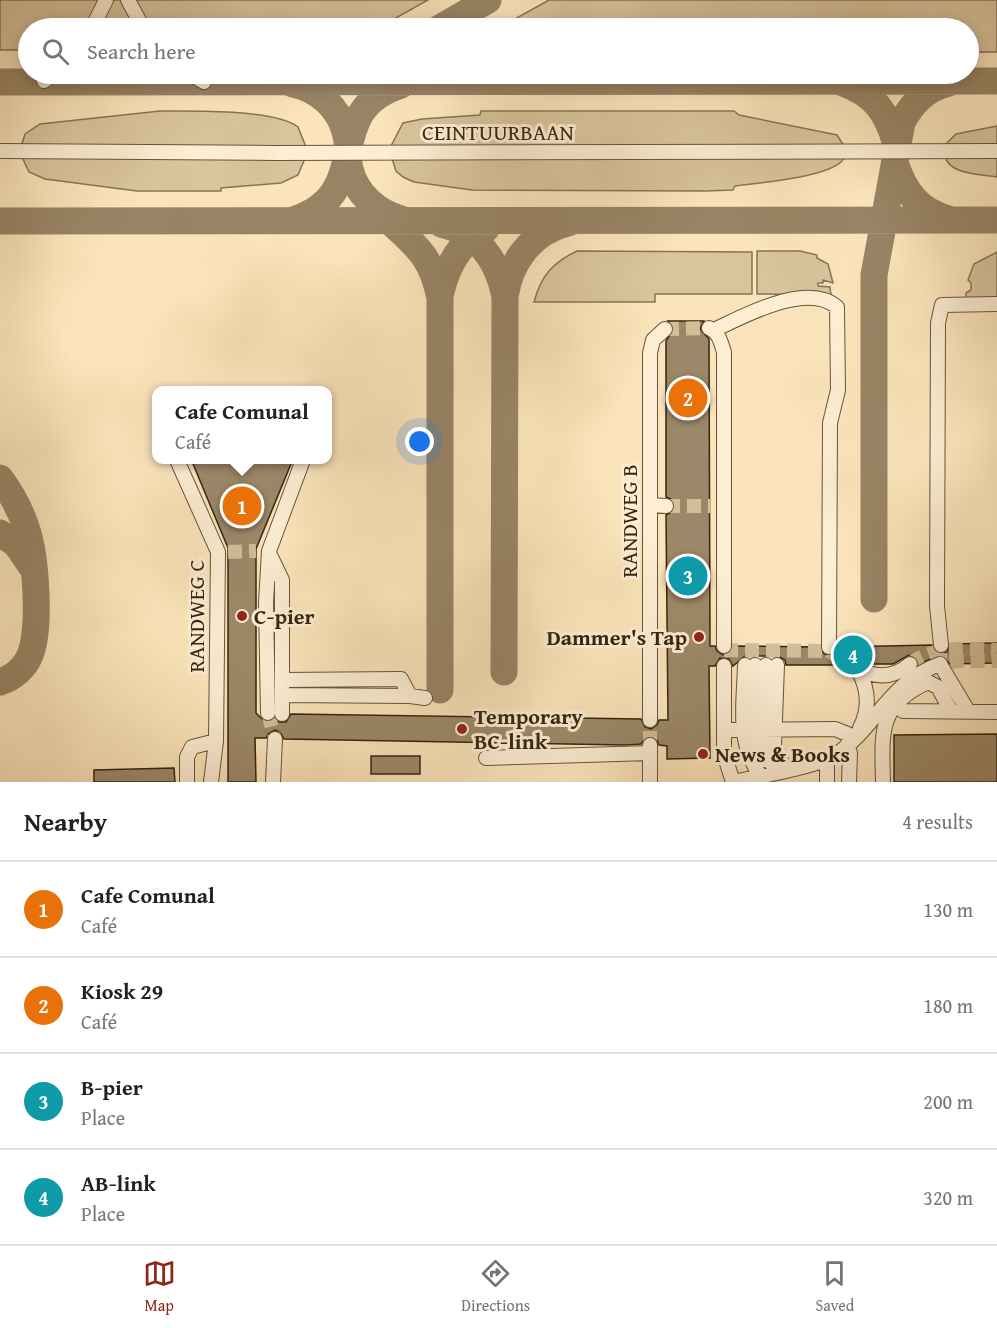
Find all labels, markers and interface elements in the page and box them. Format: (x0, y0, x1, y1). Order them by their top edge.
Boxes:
search box (18, 18, 979, 84)
icon: search (39, 35, 72, 68)
text: Search here (87, 35, 196, 67)
street label: CEINTUURBAAN (422, 116, 574, 148)
pin: 2 (668, 376, 708, 420)
popup (152, 386, 332, 464)
text: Cafe Comunal (175, 395, 309, 427)
text: Café (175, 427, 211, 456)
your location (405, 427, 434, 456)
street label: RANDWEG B (613, 464, 645, 578)
pin: 1 (222, 484, 262, 528)
pin: 3 (668, 554, 708, 598)
street label: RANDWEG C (180, 559, 212, 673)
place label: C-pier (254, 600, 315, 632)
marker: C-pier (235, 609, 249, 623)
place label: Dammer's Tap (546, 621, 687, 653)
marker: Dammer's Tap (692, 630, 706, 644)
pin: 4 (834, 632, 872, 678)
place label: Temporary BC-link (474, 700, 583, 757)
marker: Temporary BC-link (455, 722, 469, 736)
place label: News & Books (715, 738, 850, 770)
marker: News & Books (696, 747, 710, 761)
text: Nearby (24, 802, 107, 841)
text: 4 results (902, 807, 973, 836)
text: Cafe Comunal (81, 879, 215, 911)
text: 1 (38, 895, 49, 924)
text: 130 m (923, 895, 973, 924)
text: Café (81, 911, 117, 940)
text: Kiosk 29 (81, 975, 163, 1007)
text: 2 (38, 991, 49, 1020)
text: 180 m (923, 991, 973, 1020)
text: Café (81, 1007, 117, 1036)
text: B-pier (81, 1071, 143, 1103)
text: 3 (38, 1087, 49, 1116)
text: 200 m (923, 1087, 973, 1116)
text: Place (81, 1103, 125, 1132)
text: AB-link (81, 1167, 156, 1199)
text: 4 (38, 1183, 49, 1212)
text: 320 m (923, 1183, 973, 1212)
text: Place (81, 1199, 125, 1228)
tab: Map (143, 1257, 176, 1317)
tab: Directions (461, 1257, 530, 1317)
tab: Saved (815, 1257, 854, 1317)

